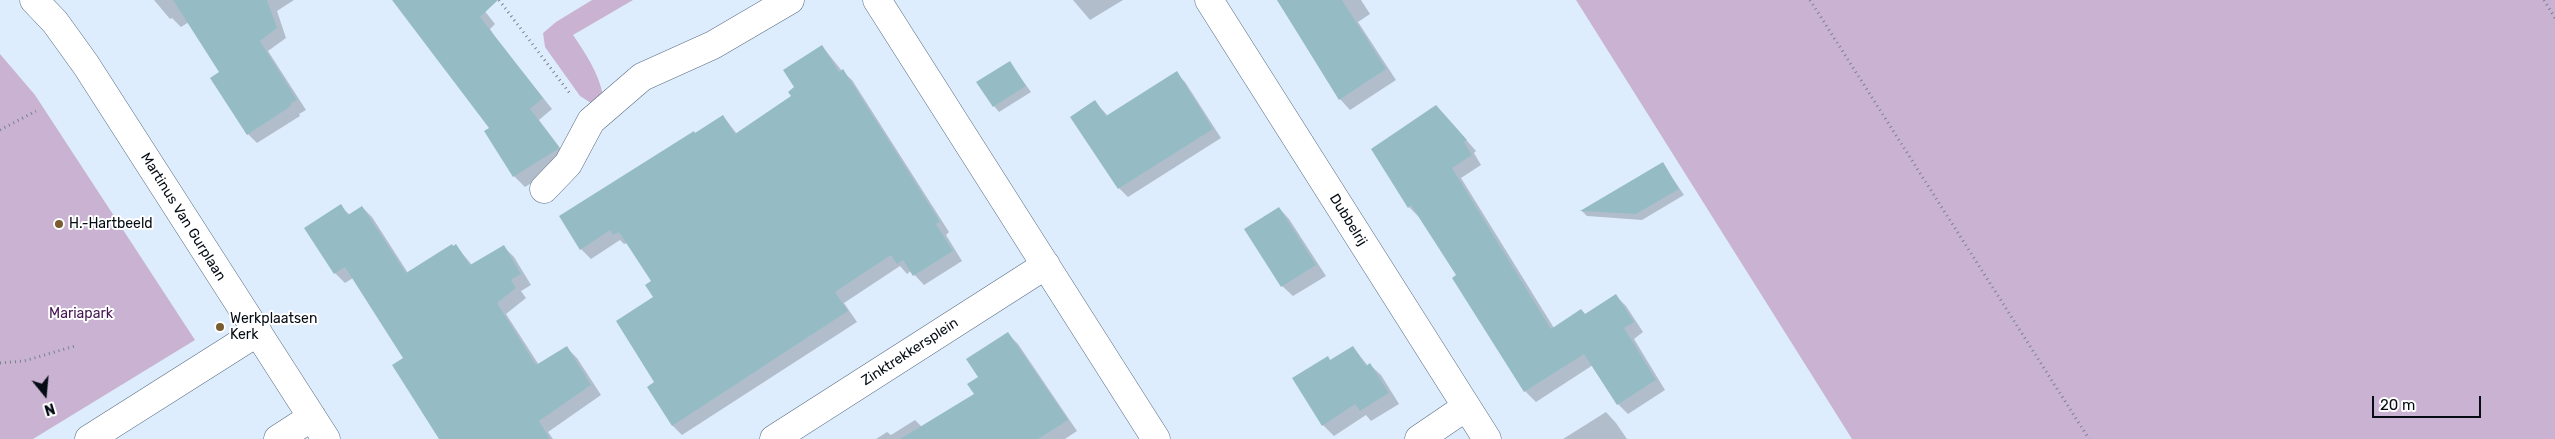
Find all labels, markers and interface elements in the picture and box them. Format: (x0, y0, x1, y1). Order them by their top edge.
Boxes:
street label: Martinus Van Gurplaan (137, 150, 229, 284)
street label: Dubbelrij (1325, 191, 1371, 249)
place label: H.-Hartbeeld (69, 216, 153, 232)
marker: H.-Hartbeeld (53, 218, 65, 230)
park label: Mariapark (49, 306, 113, 322)
place label: Werkplaatsen Kerk (230, 311, 317, 344)
street label: Zinktrekkersplein (859, 314, 961, 390)
marker: Werkplaatsen Kerk (214, 321, 226, 333)
north arrow (20, 369, 70, 419)
scale bar (2375, 386, 2484, 418)
text: 20 m (2380, 396, 2415, 414)
text: N (42, 399, 57, 418)

